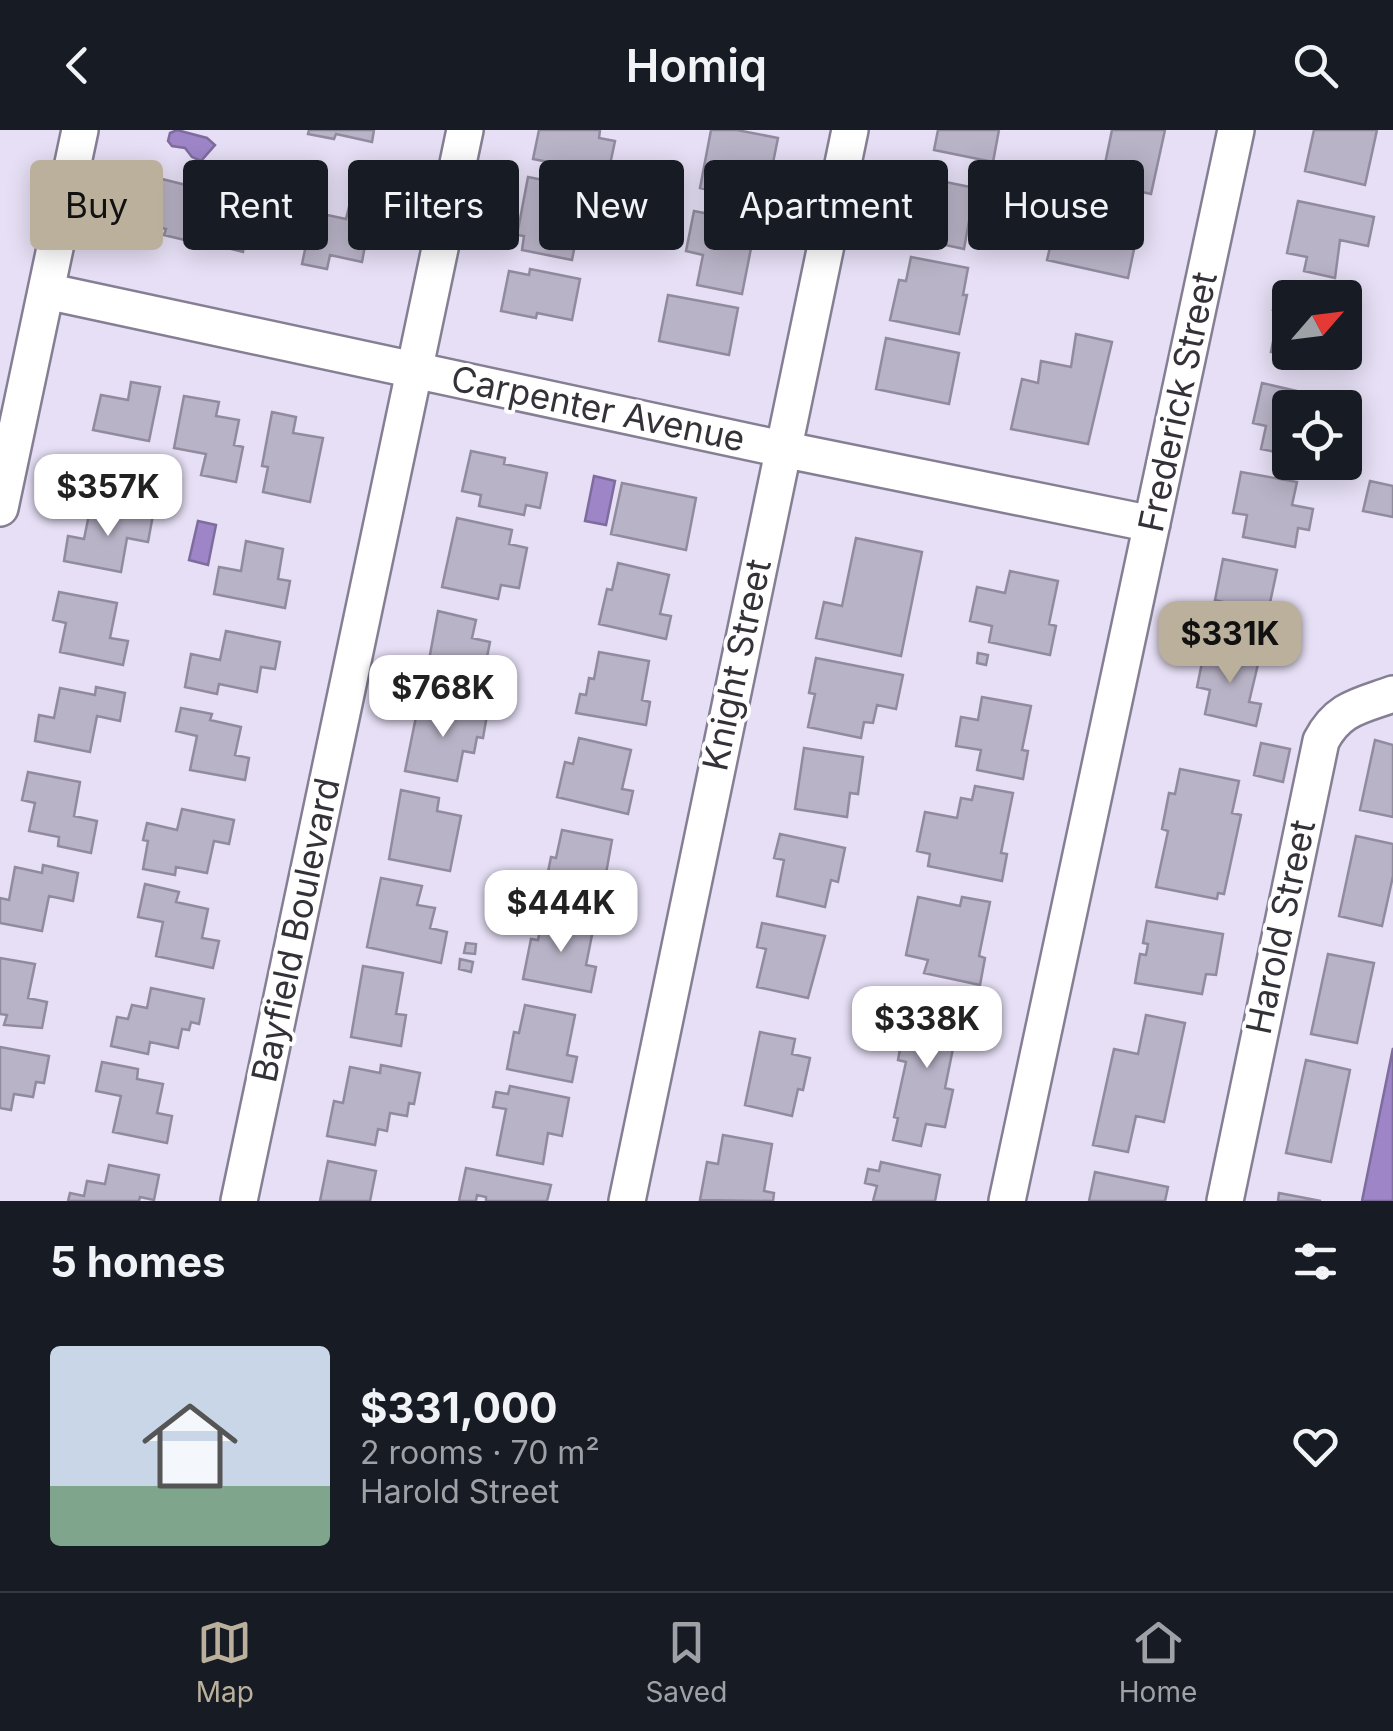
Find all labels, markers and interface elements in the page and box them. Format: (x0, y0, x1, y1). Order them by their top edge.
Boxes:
icon: back (50, 38, 105, 93)
text: Homiq (626, 38, 767, 93)
icon: search (1288, 38, 1343, 93)
chip: Buy (30, 160, 163, 250)
chip: Rent (183, 160, 328, 250)
chip: Filters (348, 160, 519, 250)
chip: New (539, 160, 684, 250)
chip: Apartment (704, 160, 948, 250)
chip: House (968, 160, 1144, 250)
street label: Frederick Street (1129, 268, 1225, 536)
north arrow (1272, 280, 1362, 370)
map controls (1272, 280, 1362, 480)
street label: Carpenter Avenue (448, 356, 749, 460)
button: locate (1272, 390, 1362, 480)
pin: $357K (38, 454, 178, 539)
text: $357K (56, 467, 160, 506)
street label: Knight Street (693, 555, 779, 774)
pin: $331K (1160, 601, 1300, 686)
text: $331K (1180, 614, 1280, 653)
pin: $768K (373, 655, 513, 740)
text: $768K (391, 668, 495, 707)
street label: Bayfield Boulevard (242, 774, 348, 1086)
street label: Harold Street (1237, 816, 1323, 1038)
pin: $444K (491, 870, 631, 955)
text: $444K (507, 883, 615, 922)
pin: $338K (857, 986, 997, 1071)
text: $338K (874, 999, 980, 1038)
icon: filters (1288, 1234, 1343, 1289)
text: 5 homes (50, 1236, 226, 1287)
text: $331,000 (360, 1382, 558, 1433)
icon: home (130, 1386, 250, 1506)
icon: heart (1288, 1419, 1343, 1474)
text: 2 rooms · 70 m² (360, 1433, 600, 1472)
text: Harold Street (360, 1472, 559, 1511)
tab: Map (196, 1615, 254, 1709)
tab: Saved (645, 1615, 727, 1709)
tab: Home (1119, 1615, 1197, 1709)

